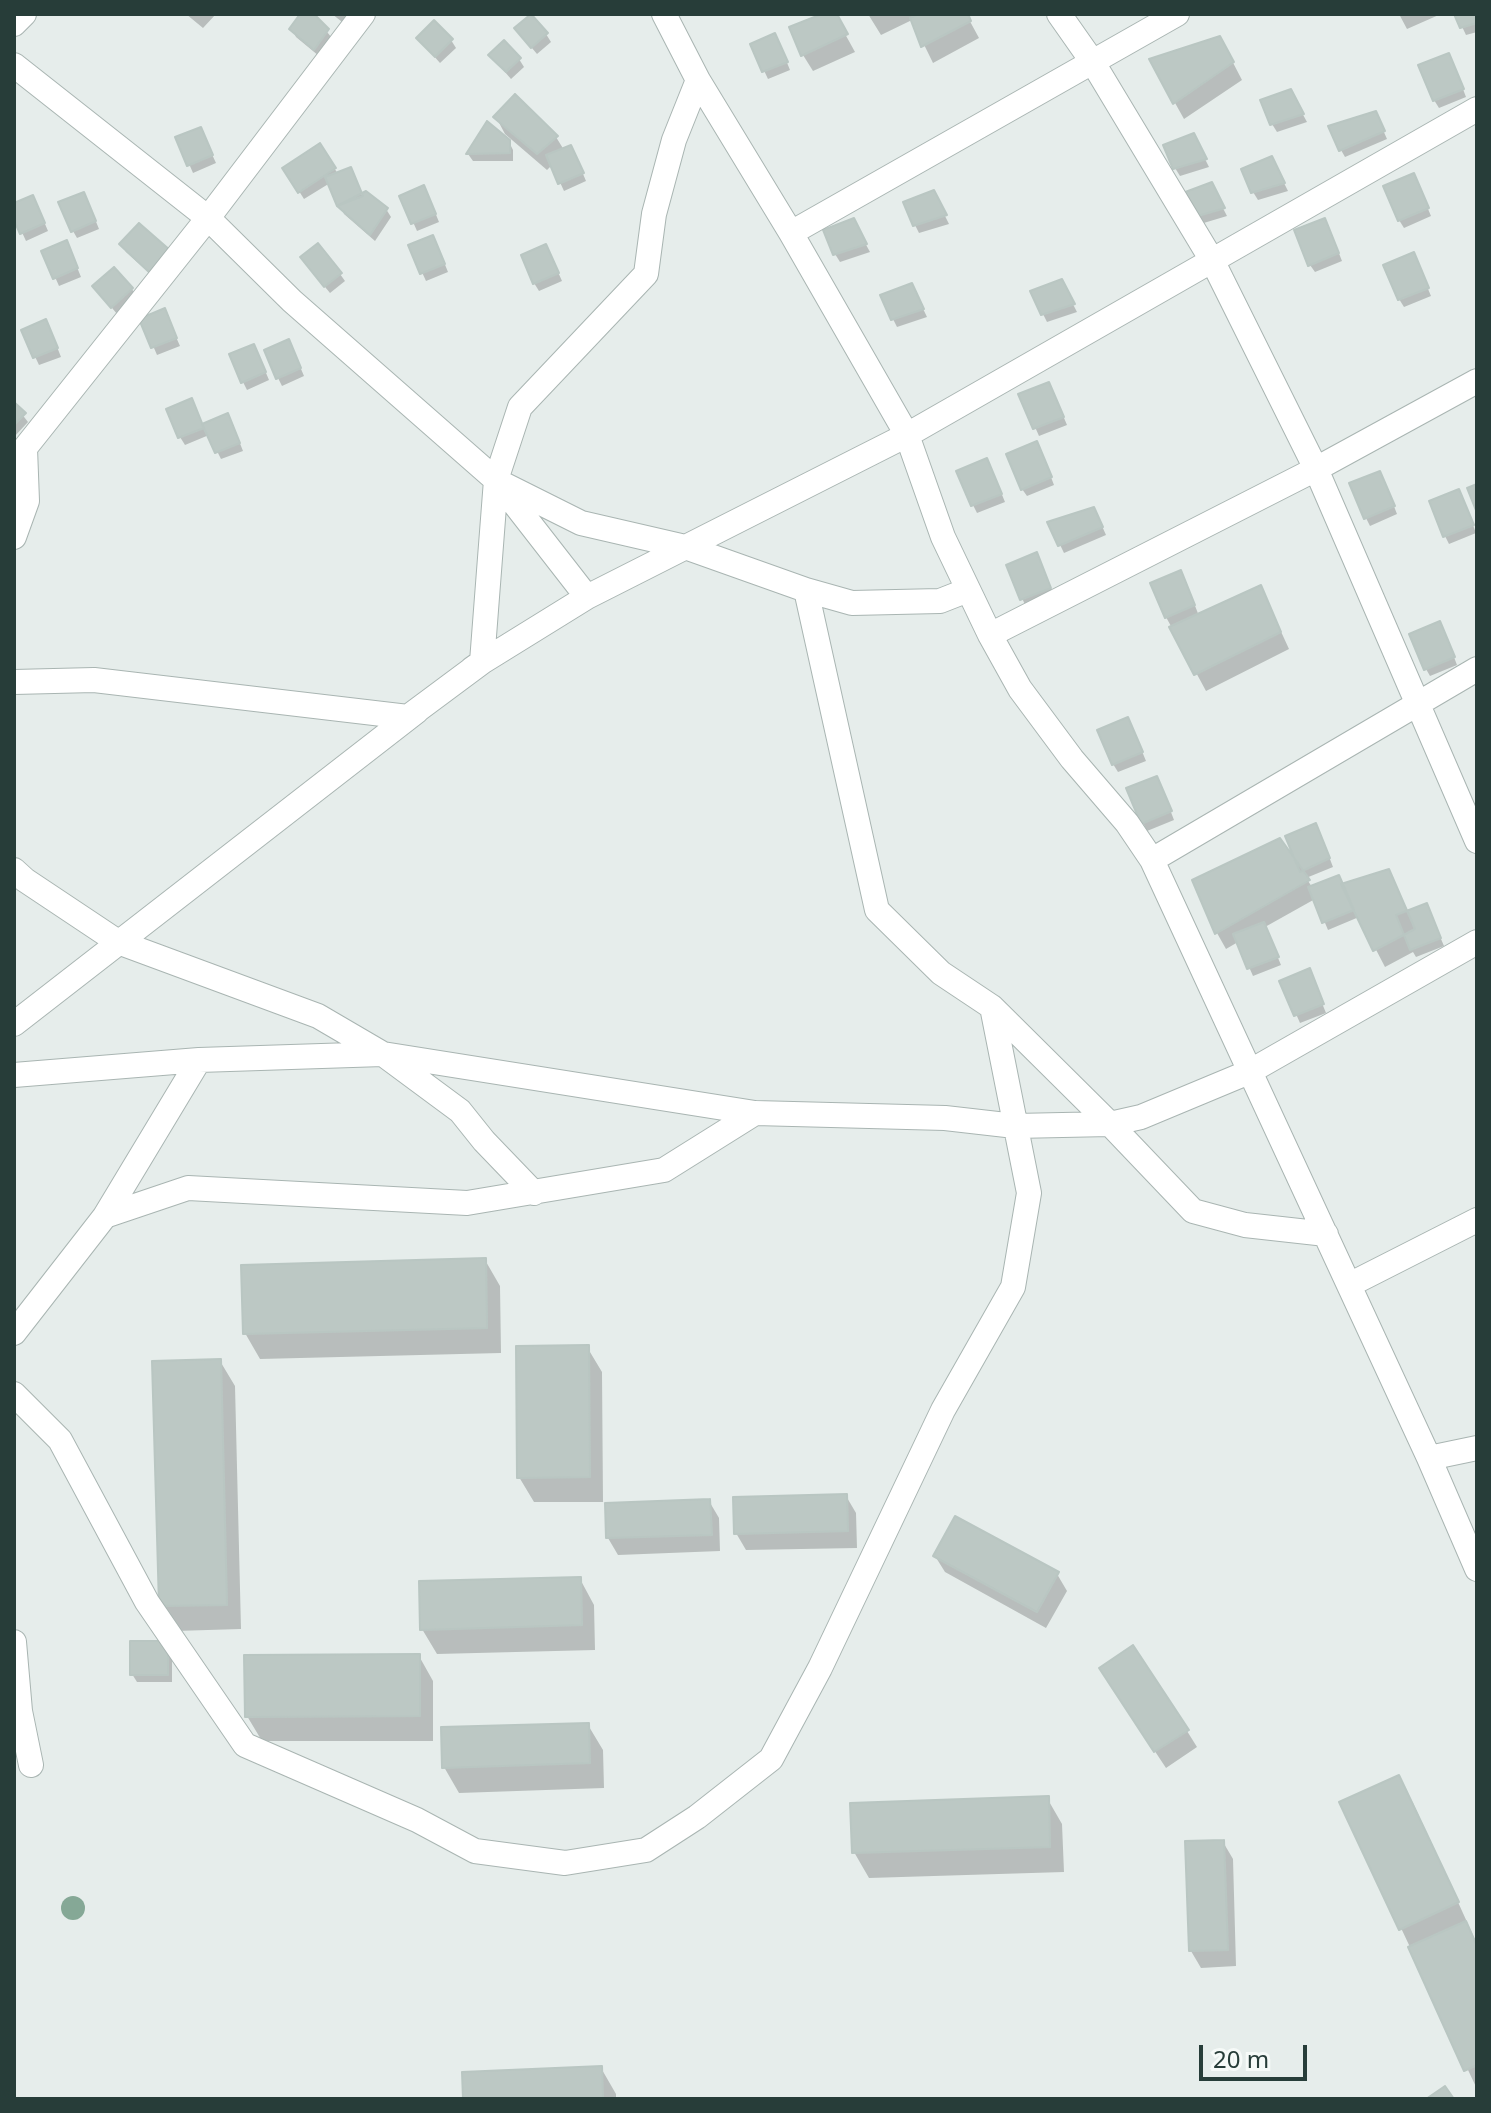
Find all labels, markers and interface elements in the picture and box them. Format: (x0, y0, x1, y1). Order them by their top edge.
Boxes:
scale bar (1203, 2029, 1311, 2079)
text: 20 m (1213, 2042, 1269, 2075)

